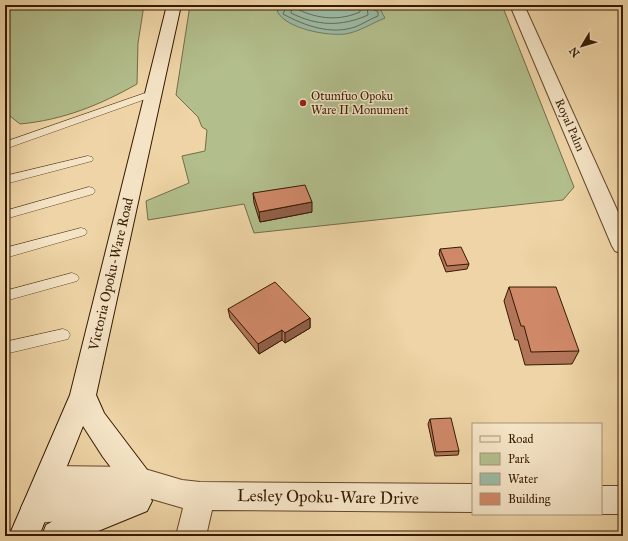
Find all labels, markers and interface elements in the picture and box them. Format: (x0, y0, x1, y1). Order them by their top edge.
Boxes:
north arrow (562, 26, 602, 66)
text: N (566, 44, 583, 60)
place label: Otumfuo Opoku Ware II Monument (311, 89, 409, 117)
street label: Royal Palm (552, 97, 588, 153)
marker: Otumfuo Opoku Ware II Monument (298, 98, 308, 108)
street label: Victoria Opoku-Ware Road (85, 196, 137, 353)
legend (472, 423, 602, 515)
text: Road (508, 432, 534, 446)
text: Park (508, 452, 530, 466)
text: Water (508, 472, 538, 486)
street label: Lesley Opoku-Ware Drive (237, 485, 419, 509)
text: Building (508, 492, 551, 507)

